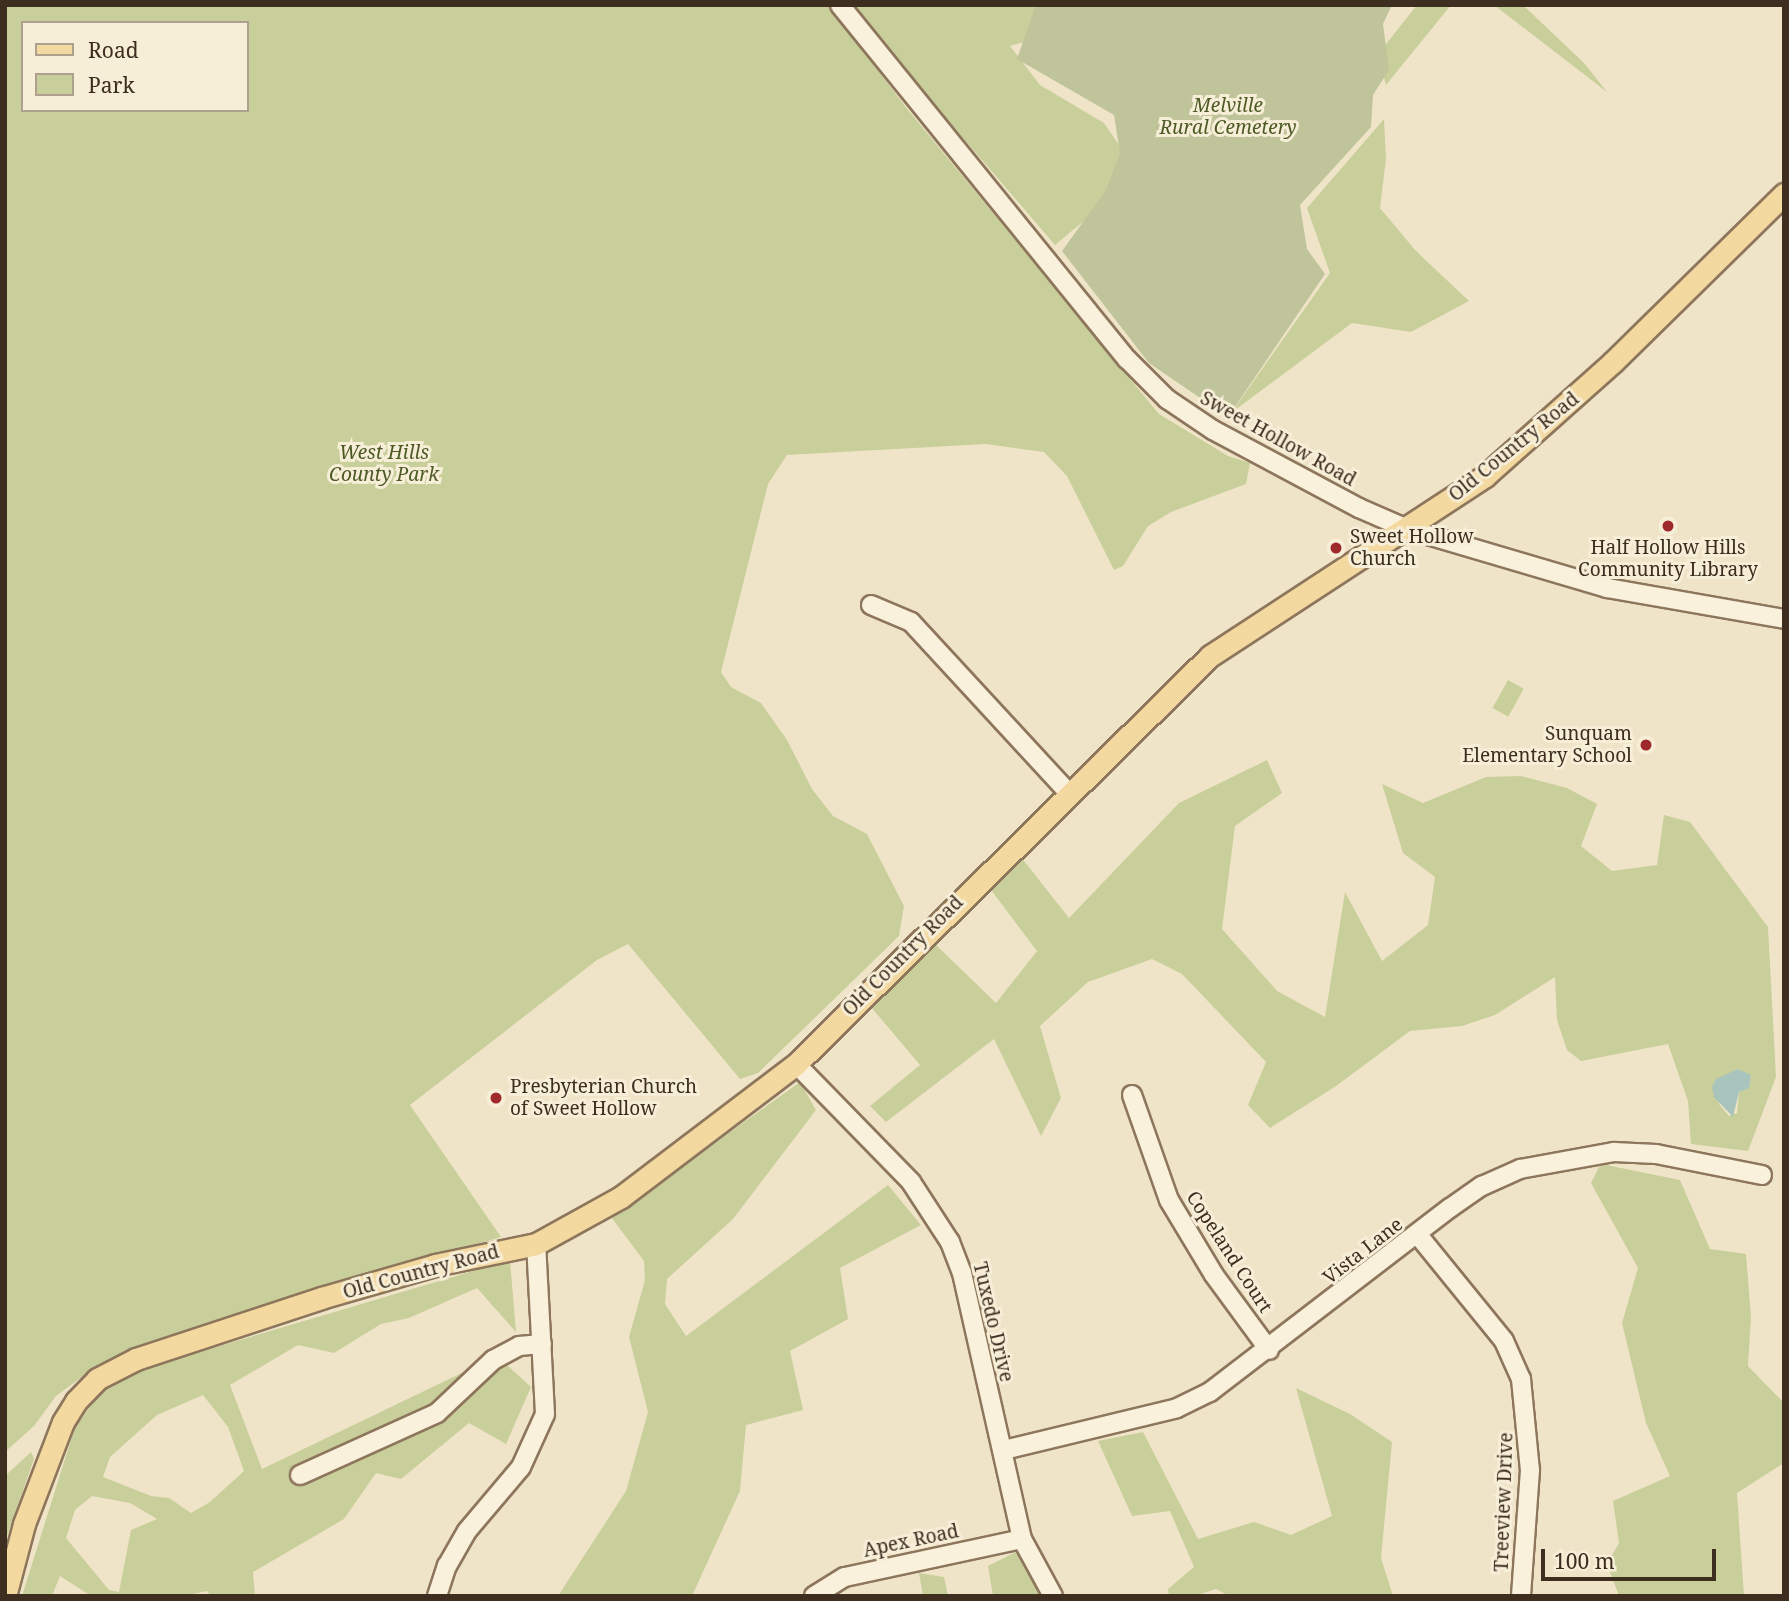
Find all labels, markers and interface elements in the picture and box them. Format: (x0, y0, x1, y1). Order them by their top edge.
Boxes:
legend (21, 21, 248, 112)
text: Road (88, 36, 139, 64)
text: Park (88, 71, 135, 99)
park label: Melville Rural Cemetery (1159, 95, 1297, 139)
street label: Sweet Hollow Road (1196, 387, 1360, 491)
street label: Old Country Road (1444, 388, 1584, 506)
park label: West Hills County Park (329, 442, 439, 486)
marker: Half Hollow Hills Community Library (1660, 518, 1676, 534)
place label: Sweet Hollow Church (1350, 526, 1474, 570)
place label: Half Hollow Hills Community Library (1578, 537, 1758, 581)
marker: Sweet Hollow Church (1328, 540, 1344, 556)
place label: Sunquam Elementary School (1462, 723, 1632, 767)
marker: Sunquam Elementary School (1638, 737, 1654, 753)
street label: Old Country Road (838, 891, 968, 1021)
place label: Presbyterian Church of Sweet Hollow (510, 1076, 697, 1120)
marker: Presbyterian Church of Sweet Hollow (488, 1090, 504, 1106)
street label: Copeland Court (1181, 1187, 1277, 1317)
street label: Vista Lane (1319, 1213, 1407, 1289)
street label: Old Country Road (340, 1240, 502, 1304)
street label: Tuxedo Drive (968, 1260, 1018, 1384)
street label: Treeview Drive (1490, 1432, 1518, 1572)
street label: Apex Road (861, 1520, 961, 1562)
scale bar (1544, 1534, 1719, 1578)
text: 100 m (1554, 1547, 1615, 1575)

